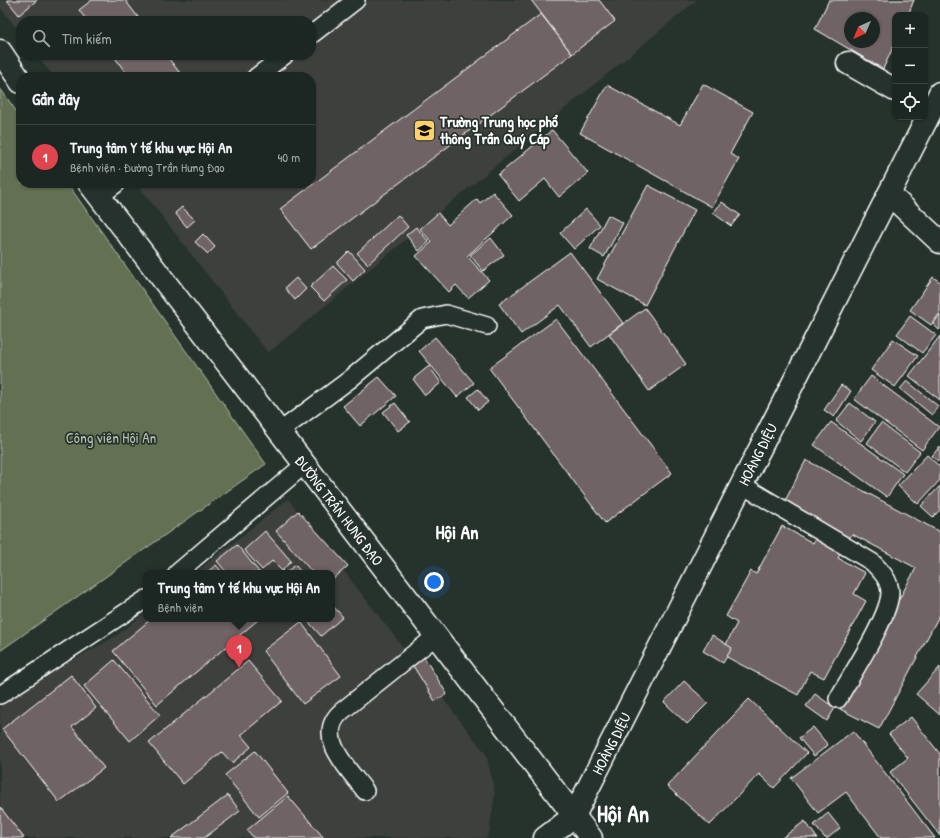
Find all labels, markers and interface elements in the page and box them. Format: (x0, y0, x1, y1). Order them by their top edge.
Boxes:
north arrow (844, 12, 880, 48)
map controls (892, 12, 928, 120)
button: + (892, 12, 928, 48)
search box (16, 16, 316, 60)
icon: search (30, 27, 52, 49)
text: Tìm kiếm (62, 28, 112, 49)
button: − (892, 48, 928, 84)
button: locate (892, 84, 928, 120)
text: Gần đây (32, 87, 80, 110)
place label: Trường Trung học phổ thông Trần Quý Cáp (439, 111, 559, 150)
school or university icon: Trường Trung học phổ thông Trần Quý Cáp (412, 117, 438, 143)
text: Trung tâm Y tế khu vực Hội An (70, 137, 232, 158)
text: 1 (43, 148, 47, 166)
text: 40 m (277, 148, 300, 166)
text: Bệnh viện · Đường Trần Hưng Đạo (70, 158, 225, 176)
street label: HOÀNG DIỆU (733, 420, 782, 489)
park label: Công viên Hội An (66, 427, 157, 448)
street label: ĐƯỜNG TRẦN HƯNG ĐẠO (291, 450, 389, 570)
district label: Hội An (435, 519, 479, 545)
popup (143, 570, 335, 622)
your location (424, 572, 444, 592)
text: Trung tâm Y tế khu vực Hội An (158, 577, 320, 598)
text: Bệnh viện (158, 598, 203, 616)
pin: 1 (226, 635, 252, 668)
street label: HOÀNG DIỆU (586, 709, 635, 778)
district label: Hội An (597, 798, 649, 829)

